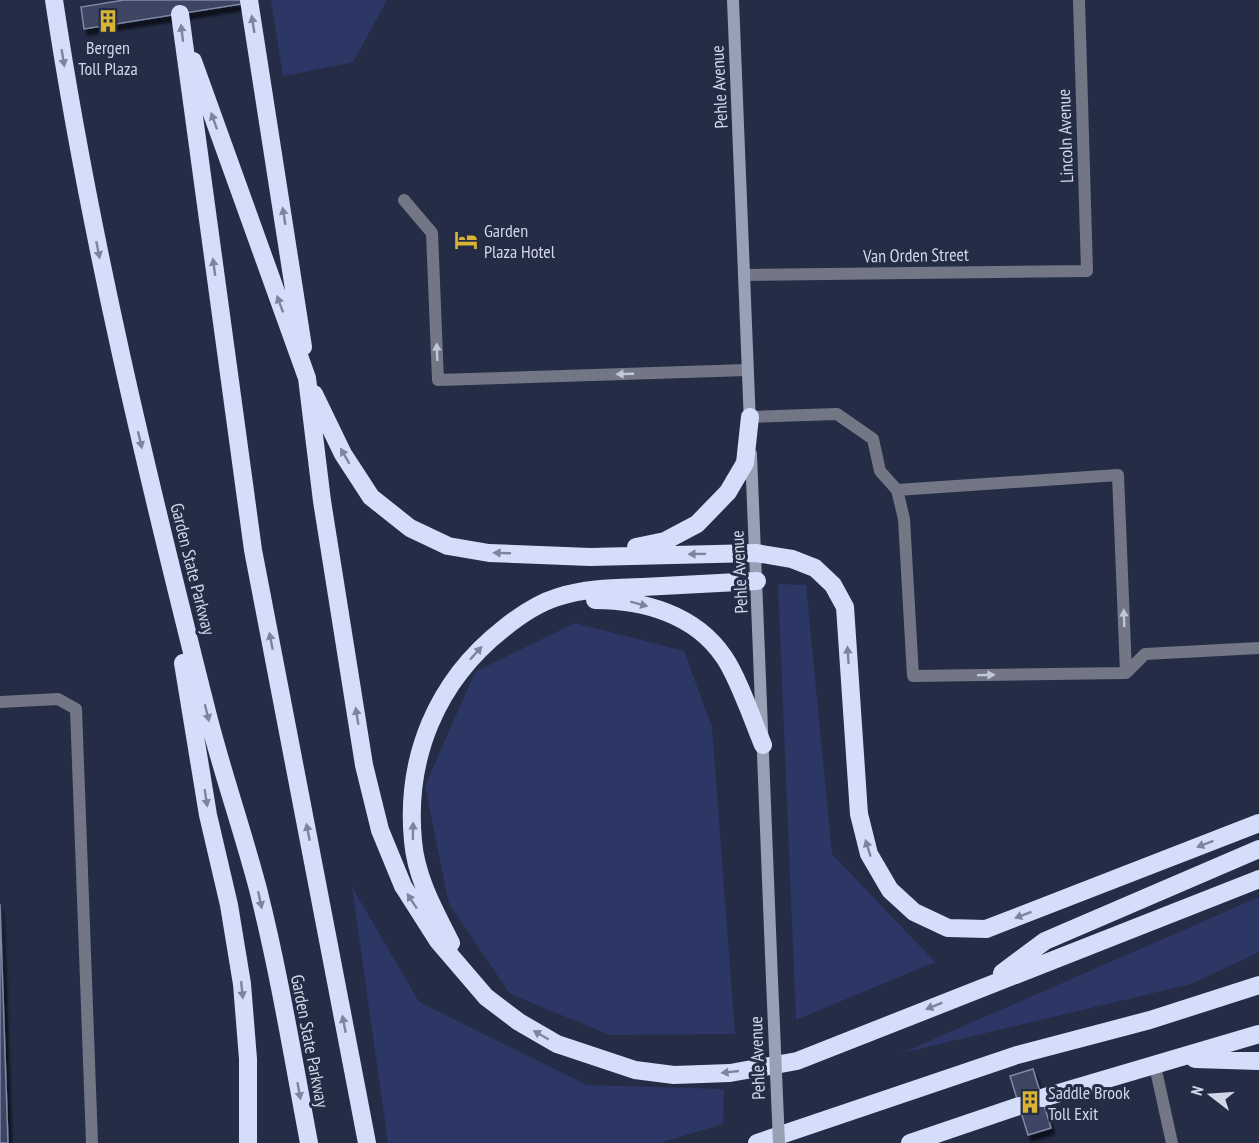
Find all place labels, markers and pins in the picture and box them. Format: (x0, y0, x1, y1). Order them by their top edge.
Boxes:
building icon: Bergen Toll Plaza (95, 8, 121, 34)
place label: Bergen Toll Plaza (78, 36, 138, 80)
place label: Garden Plaza Hotel (484, 219, 556, 263)
hotel icon: Garden Plaza Hotel (453, 227, 479, 253)
place label: Saddle Brook Toll Exit (1048, 1081, 1130, 1125)
building icon: Saddle Brook Toll Exit (1017, 1089, 1043, 1115)

